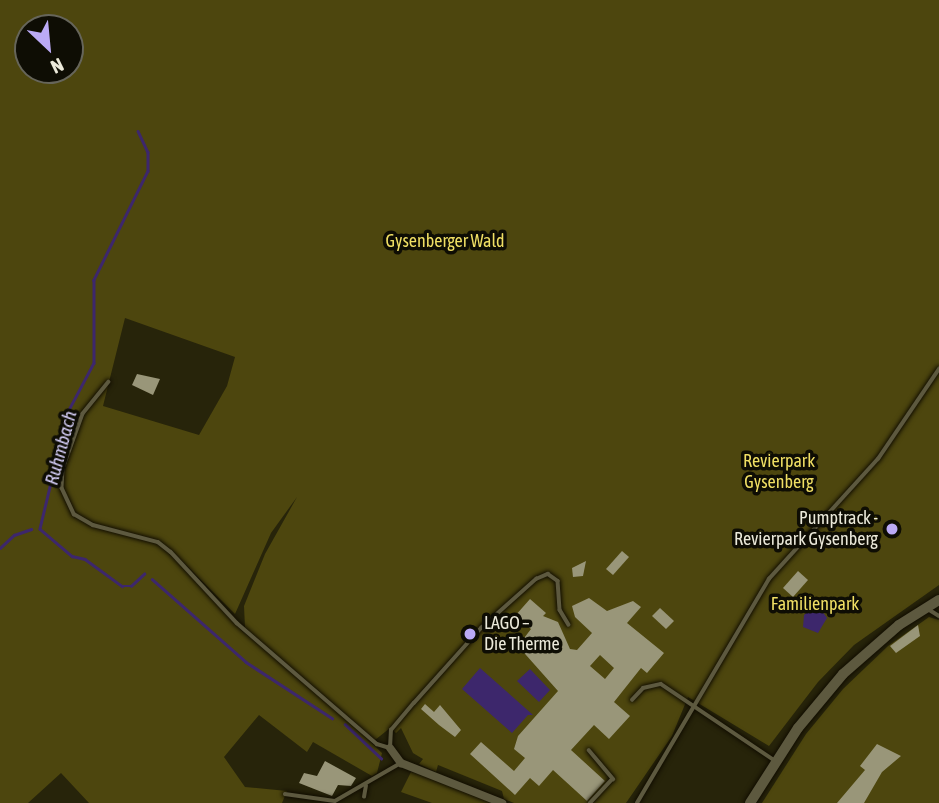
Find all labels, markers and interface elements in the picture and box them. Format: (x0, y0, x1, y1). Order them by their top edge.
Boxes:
north arrow (14, 14, 84, 84)
text: N (47, 54, 67, 78)
park label: Gysenberger Wald (385, 230, 505, 252)
water label: Ruhmbach (40, 409, 82, 487)
park label: Revierpark Gysenberg (743, 451, 815, 494)
place label: Pumptrack - Revierpark Gysenberg (734, 508, 878, 550)
marker: Pumptrack - Revierpark Gysenberg (884, 521, 900, 537)
park label: Familienpark (771, 593, 859, 615)
place label: LAGO – Die Therme (484, 613, 560, 656)
marker: LAGO – Die Therme (462, 626, 478, 642)

